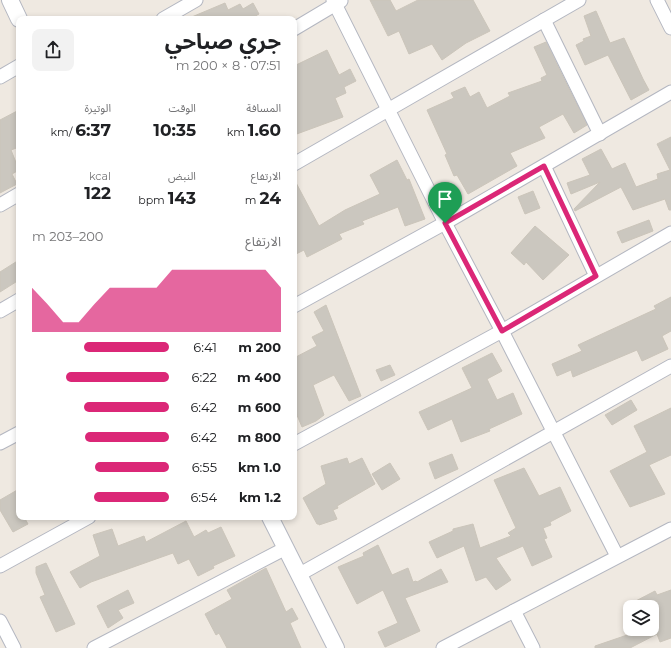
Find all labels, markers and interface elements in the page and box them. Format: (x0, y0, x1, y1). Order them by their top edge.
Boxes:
text: جري صباحي (165, 28, 281, 55)
button: share (32, 29, 74, 71)
text: 07:51 · 8 × 200 m (176, 57, 281, 73)
text: الوتيرة (85, 101, 111, 115)
text: الوقت (168, 101, 196, 115)
text: المسافة (246, 101, 281, 115)
text: 6:37 (75, 120, 111, 140)
text: 10:35 (153, 120, 196, 140)
text: 1.60 (248, 120, 281, 140)
text: /km (51, 125, 75, 139)
text: km (227, 125, 248, 139)
text: kcal (89, 169, 111, 183)
text: النبض (168, 169, 196, 183)
text: الارتفاع (251, 169, 281, 183)
pin (428, 182, 462, 223)
text: 122 (84, 183, 111, 203)
text: 143 (168, 188, 196, 208)
text: 24 (259, 188, 281, 208)
icon: arrive (434, 188, 456, 210)
text: bpm (138, 193, 168, 207)
text: m (245, 193, 259, 207)
text: 200–203 m (32, 228, 103, 244)
text: الارتفاع (245, 233, 281, 249)
text: 6:41 (193, 339, 217, 355)
text: 200 m (238, 339, 281, 355)
text: 6:22 (192, 369, 217, 385)
text: 400 m (237, 369, 281, 385)
text: 6:42 (190, 399, 217, 415)
text: 600 m (238, 399, 281, 415)
text: 6:42 (190, 429, 217, 445)
text: 800 m (237, 429, 281, 445)
text: 6:55 (192, 459, 217, 475)
text: 1.0 km (238, 459, 281, 475)
text: 6:54 (190, 489, 217, 505)
text: 1.2 km (239, 489, 281, 505)
map controls (623, 600, 659, 636)
button: layers (623, 600, 659, 636)

